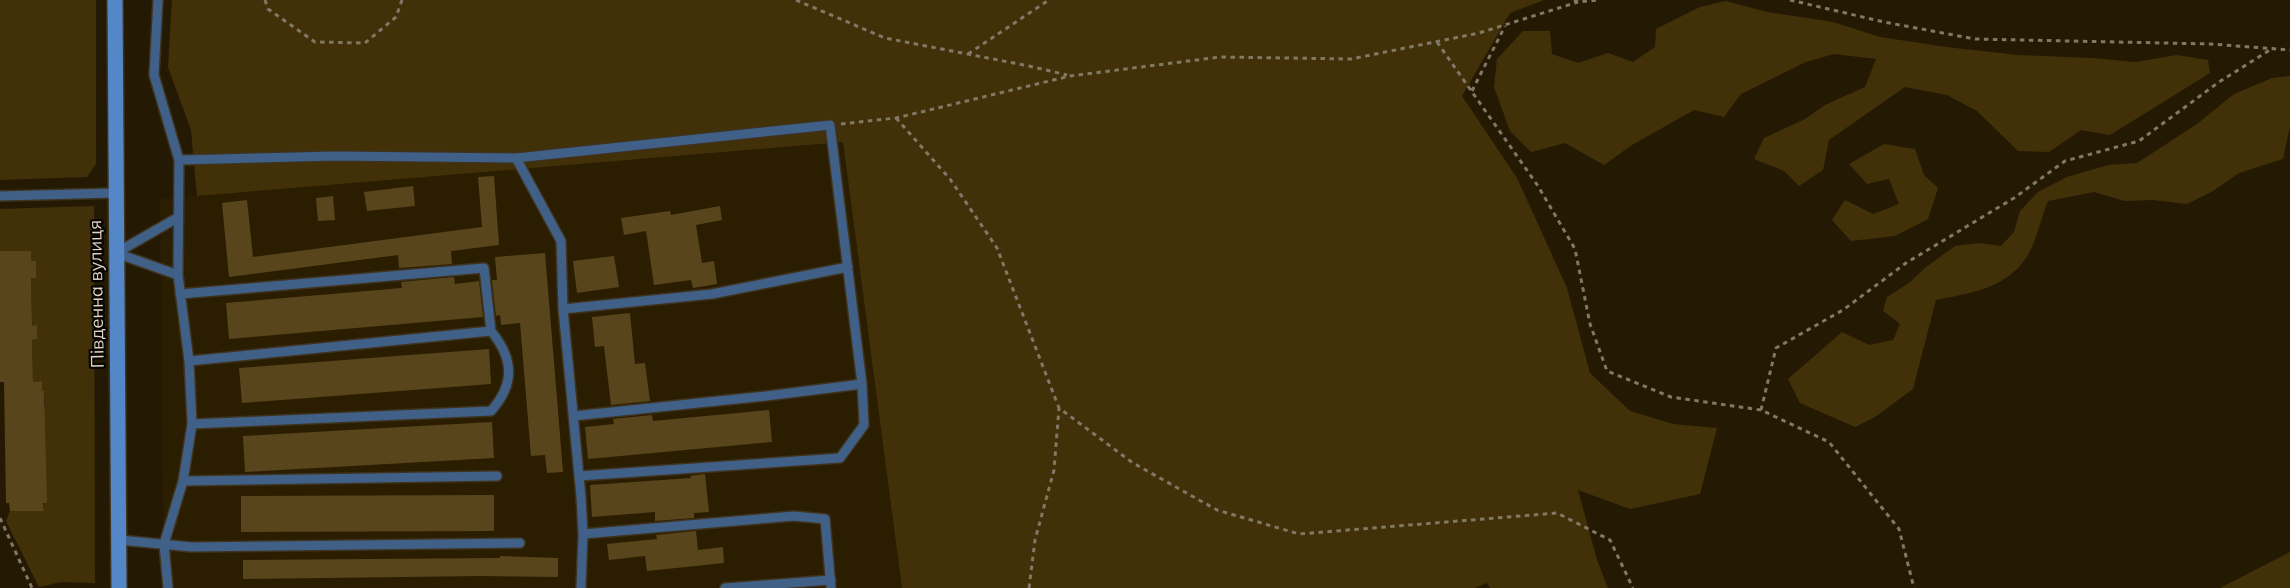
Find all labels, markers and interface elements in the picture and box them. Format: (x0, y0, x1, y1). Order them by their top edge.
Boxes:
street label: Південна вулиця (85, 220, 109, 368)

